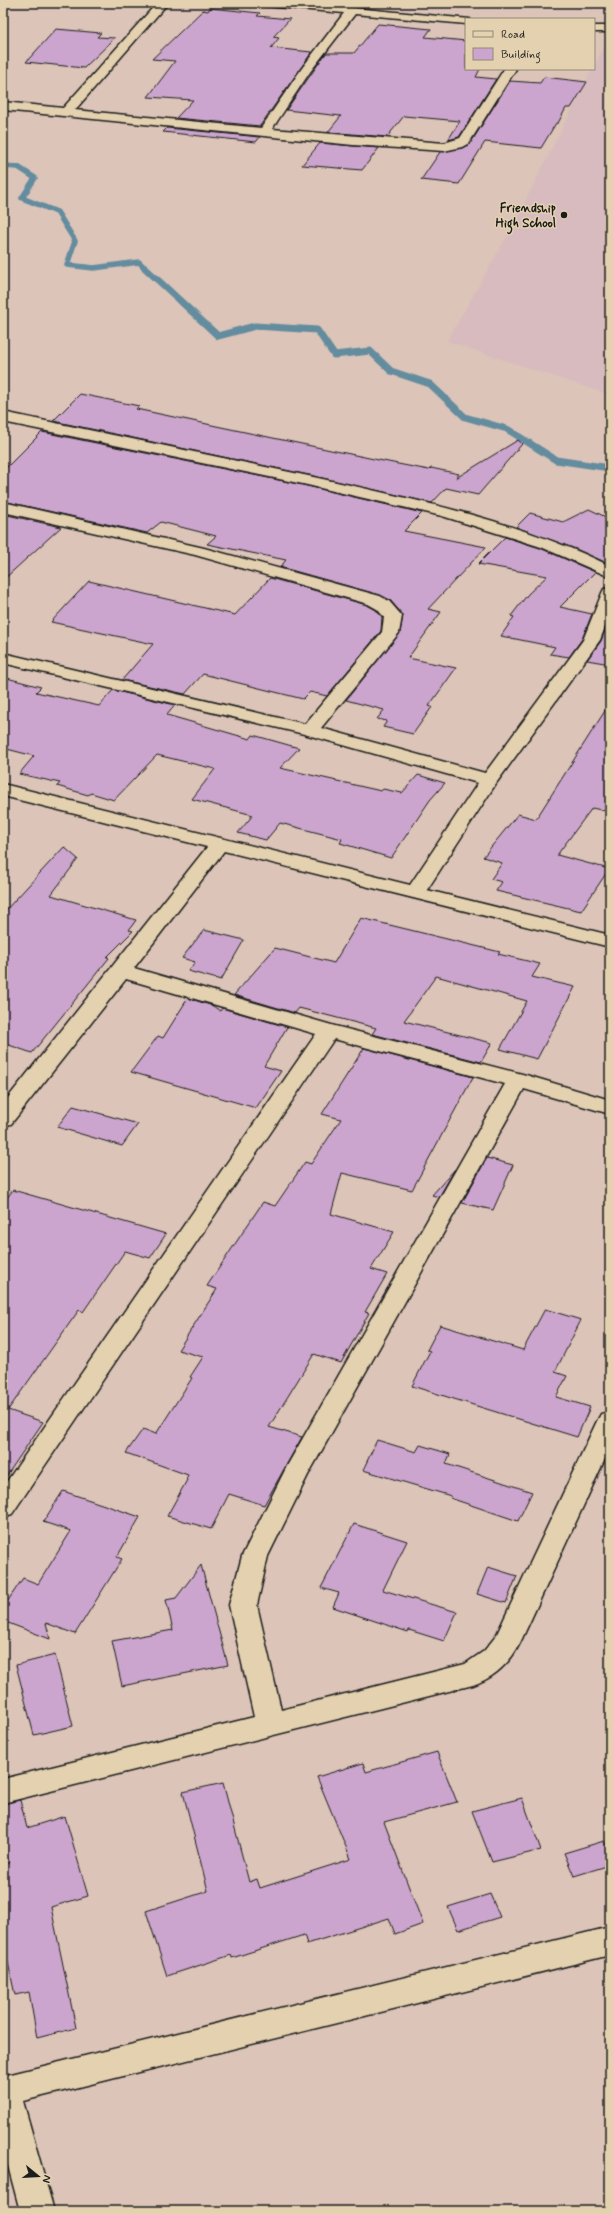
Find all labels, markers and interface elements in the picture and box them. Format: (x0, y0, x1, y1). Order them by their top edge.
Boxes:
legend (465, 18, 595, 70)
text: Road (501, 27, 525, 43)
text: Building (501, 47, 541, 64)
place label: Friendship High School (495, 200, 556, 235)
marker: Friendship High School (559, 210, 569, 220)
north arrow (18, 2156, 58, 2196)
text: N (39, 2173, 54, 2184)

